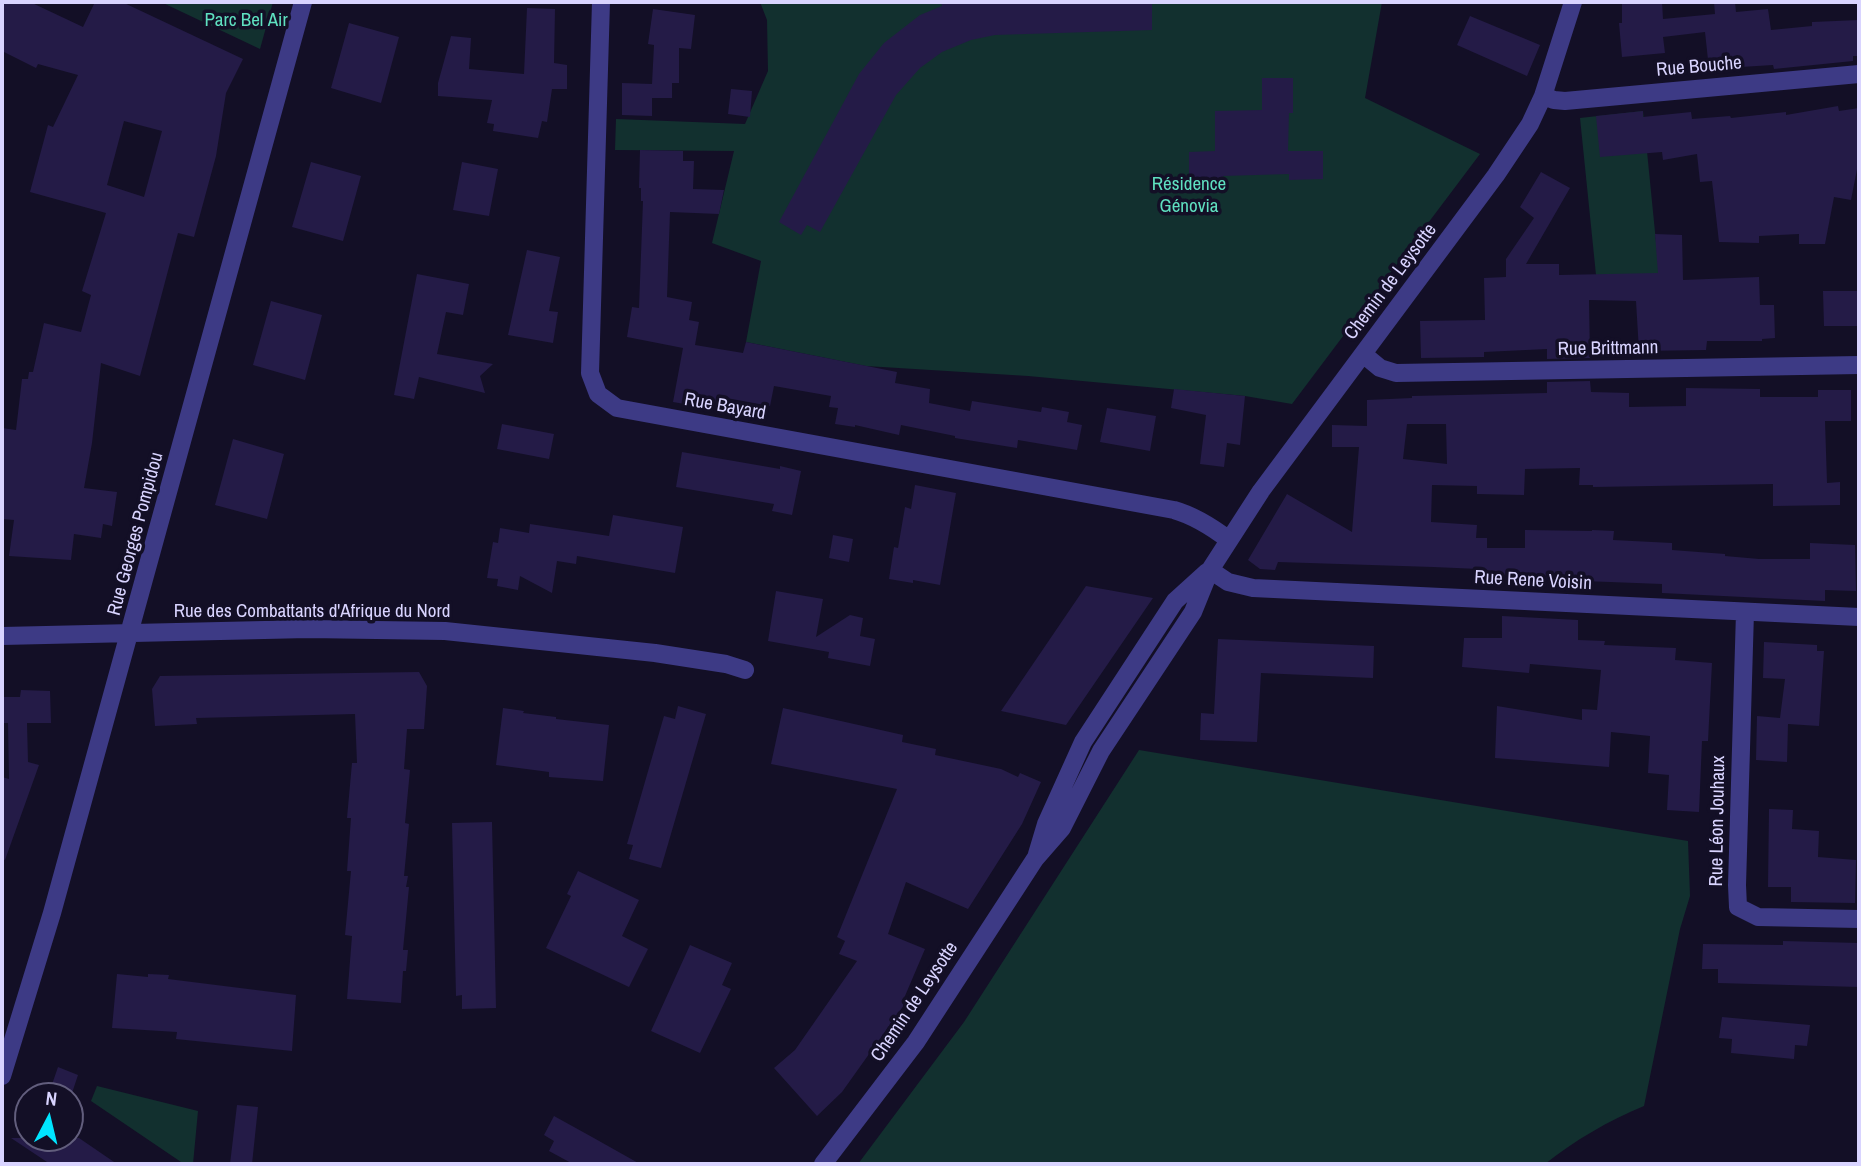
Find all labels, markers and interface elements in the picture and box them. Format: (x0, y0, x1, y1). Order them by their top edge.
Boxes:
park label: Parc Bel Air (204, 10, 288, 32)
street label: Rue Bouche (1655, 52, 1743, 82)
park label: Résidence Génovia (1152, 174, 1226, 218)
street label: Chemin de Leysotte (1340, 219, 1442, 345)
street label: Rue Brittmann (1558, 337, 1658, 361)
street label: Rue Bayard (683, 389, 767, 425)
street label: Rue Georges Pompidou (103, 450, 169, 618)
street label: Rue Rene Voisin (1474, 567, 1592, 595)
street label: Rue des Combattants d'Afrique du Nord (174, 601, 450, 623)
street label: Rue Léon Jouhaux (1705, 755, 1731, 887)
street label: Chemin de Leysotte (867, 938, 963, 1066)
north arrow (14, 1082, 84, 1152)
text: N (44, 1085, 58, 1112)

